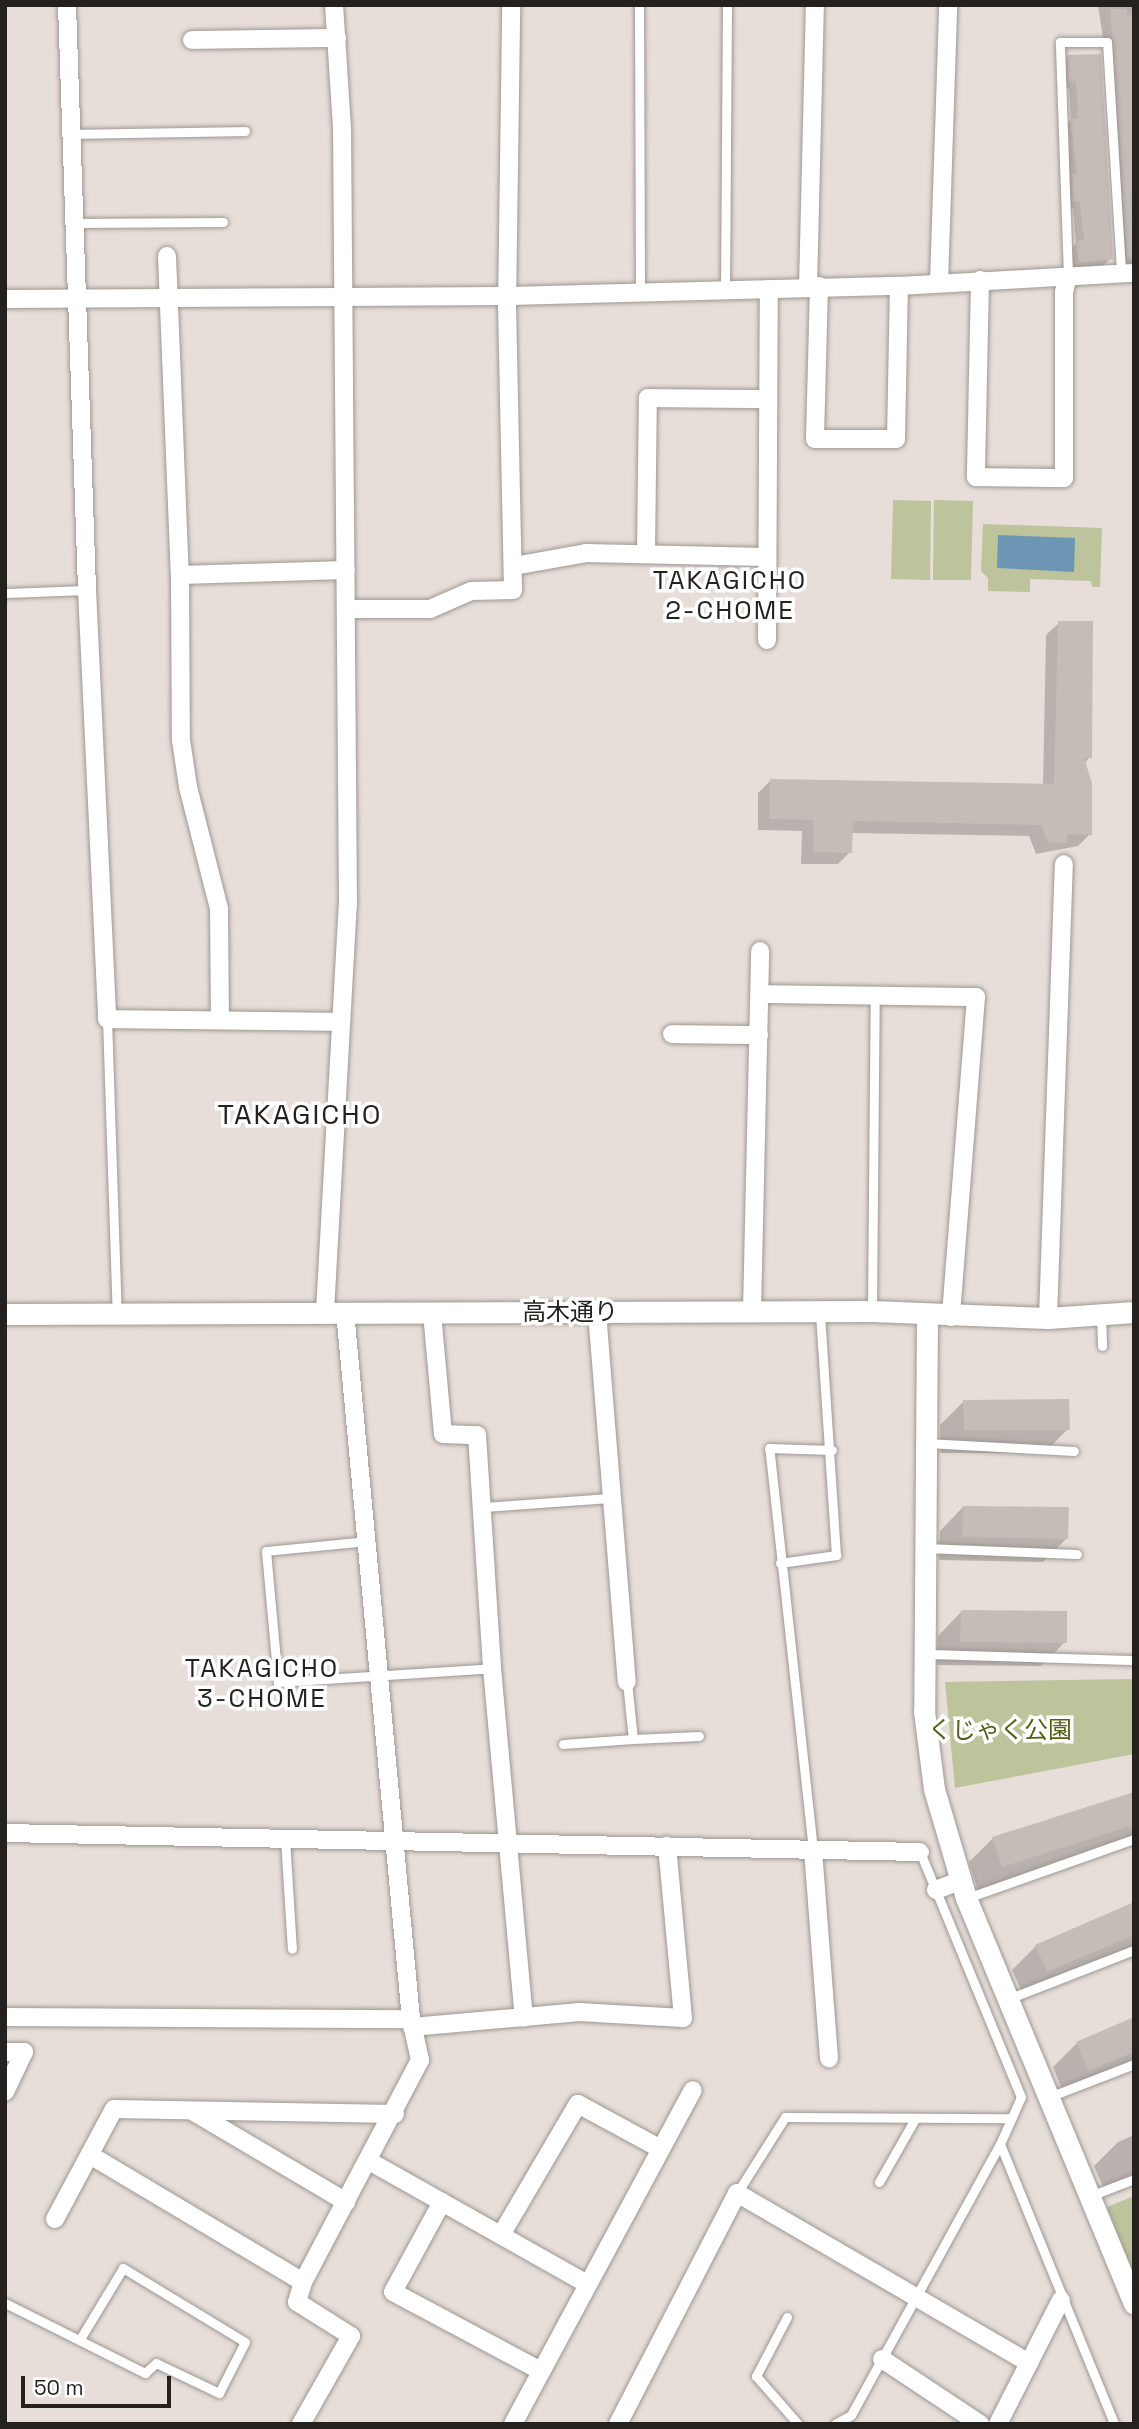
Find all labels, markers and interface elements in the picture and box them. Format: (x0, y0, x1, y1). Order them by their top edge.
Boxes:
district label: TAKAGICHO 2-CHOME (654, 565, 806, 626)
district label: TAKAGICHO (219, 1097, 381, 1131)
street label: 高木通り (522, 1298, 618, 1326)
district label: TAKAGICHO 3-CHOME (186, 1653, 338, 1714)
park label: くじゃく公園 (928, 1716, 1072, 1744)
scale bar (24, 2362, 175, 2406)
text: 50 m (34, 2374, 84, 2401)

